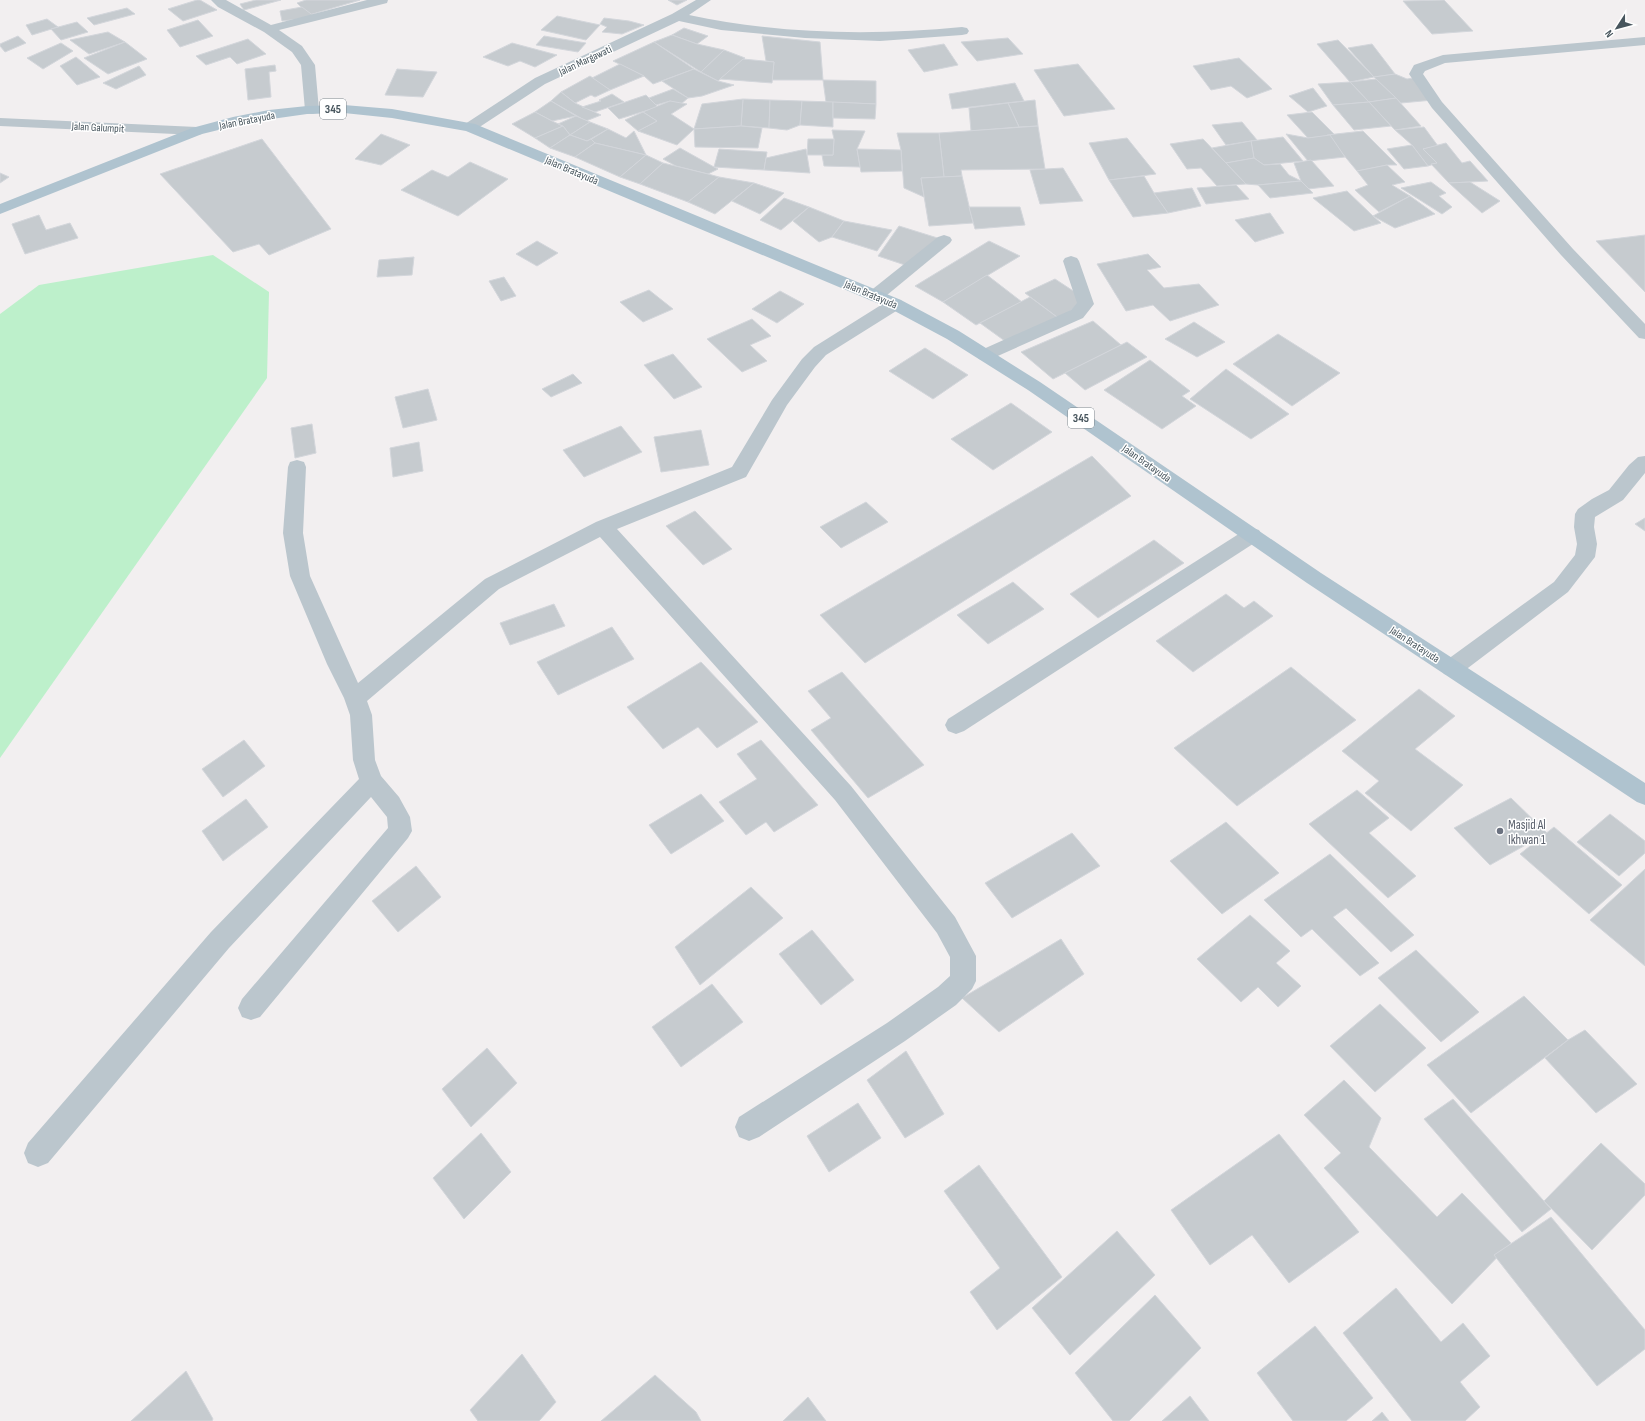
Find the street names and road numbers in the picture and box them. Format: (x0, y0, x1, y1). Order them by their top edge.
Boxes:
street label: Jalan Margawati (556, 43, 614, 79)
road number: 345 (320, 99, 346, 119)
street label: Jalan Bratayuda (217, 109, 276, 132)
street label: Jalan Galumpit (70, 120, 125, 135)
street label: Jalan Bratayuda (542, 153, 600, 187)
street label: Jalan Bratayuda (841, 277, 899, 311)
road number: 345 (1068, 408, 1094, 428)
street label: Jalan Bratayuda (1119, 441, 1174, 485)
street label: Jalan Bratayuda (1387, 623, 1442, 665)

